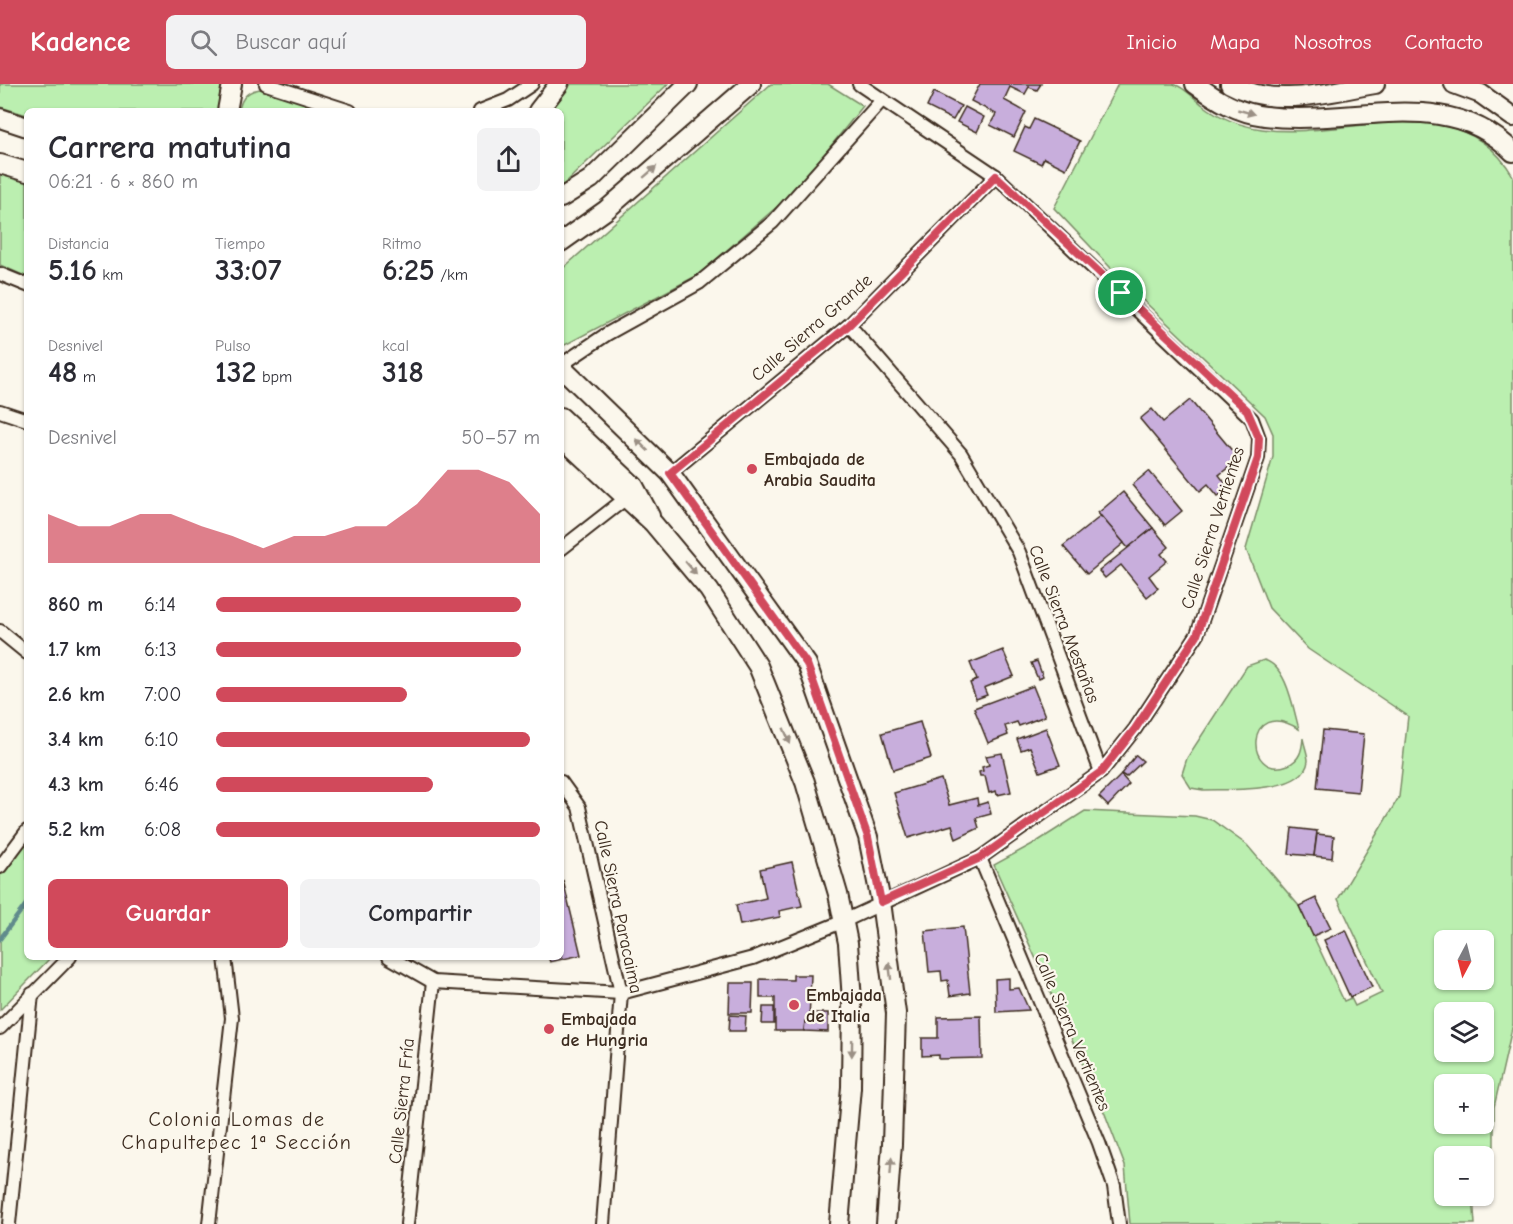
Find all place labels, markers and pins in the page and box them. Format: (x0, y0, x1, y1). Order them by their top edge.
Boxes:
pin (1095, 267, 1146, 318)
place label: Embajada de Arabia Saudita (764, 449, 876, 491)
marker: Embajada de Arabia Saudita (745, 462, 759, 476)
place label: Embajada de Italia (806, 985, 882, 1027)
marker: Embajada de Italia (787, 998, 801, 1012)
place label: Embajada de Hungria (561, 1009, 648, 1051)
marker: Embajada de Hungria (542, 1022, 556, 1036)

